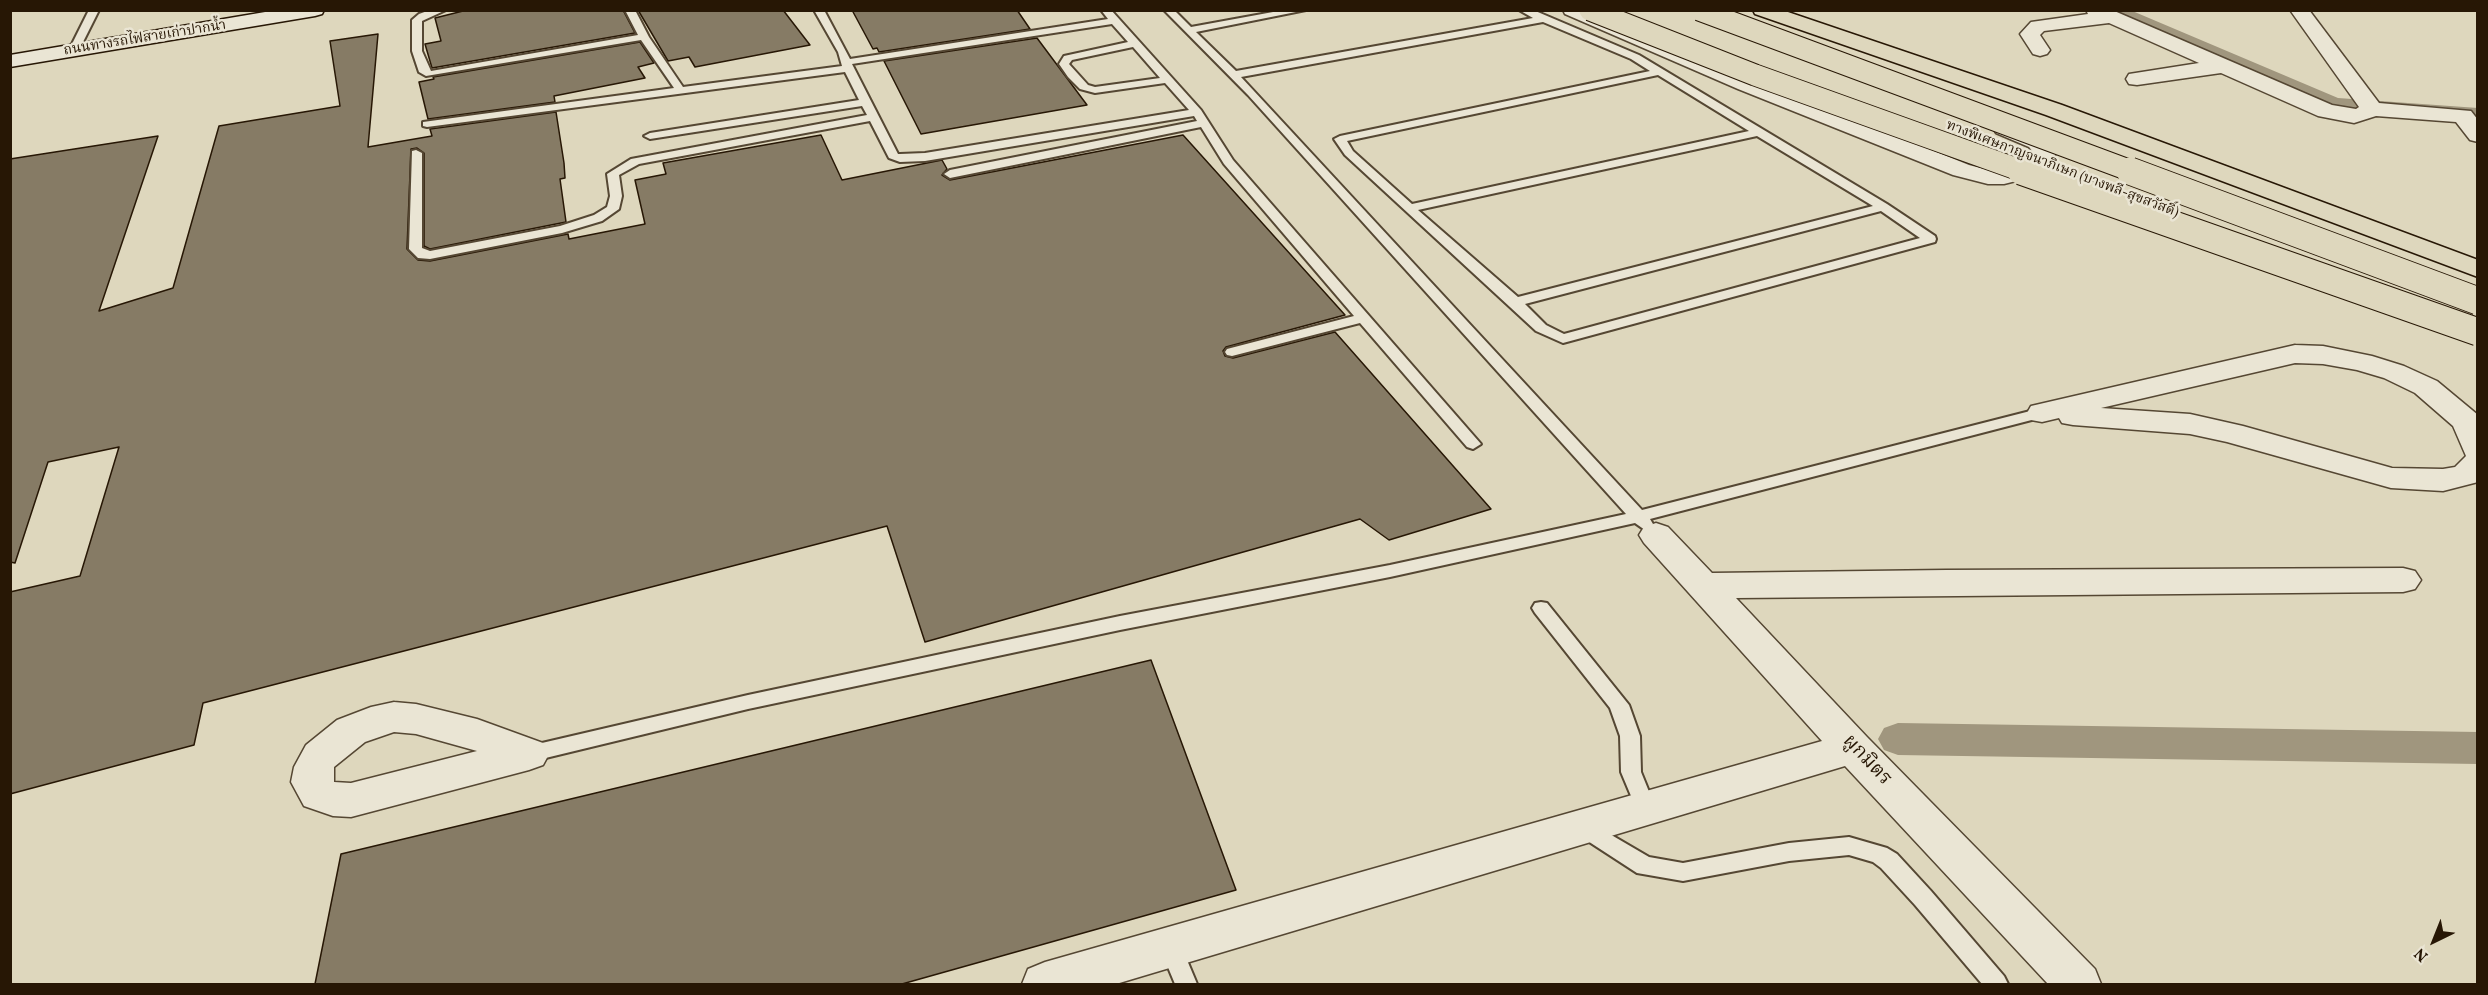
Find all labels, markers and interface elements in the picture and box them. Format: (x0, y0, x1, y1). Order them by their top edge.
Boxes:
street label: ถนนทางรถไฟสายเก่าปากน้ำ (63, 18, 227, 60)
street label: ทางพิเศษกาญจนาภิเษก (บางพลี-สุขสวัสดิ์) (1943, 118, 2181, 222)
street label: ผูกมิตร (1836, 730, 1896, 792)
north arrow (2404, 911, 2464, 971)
text: N (2410, 942, 2433, 966)

